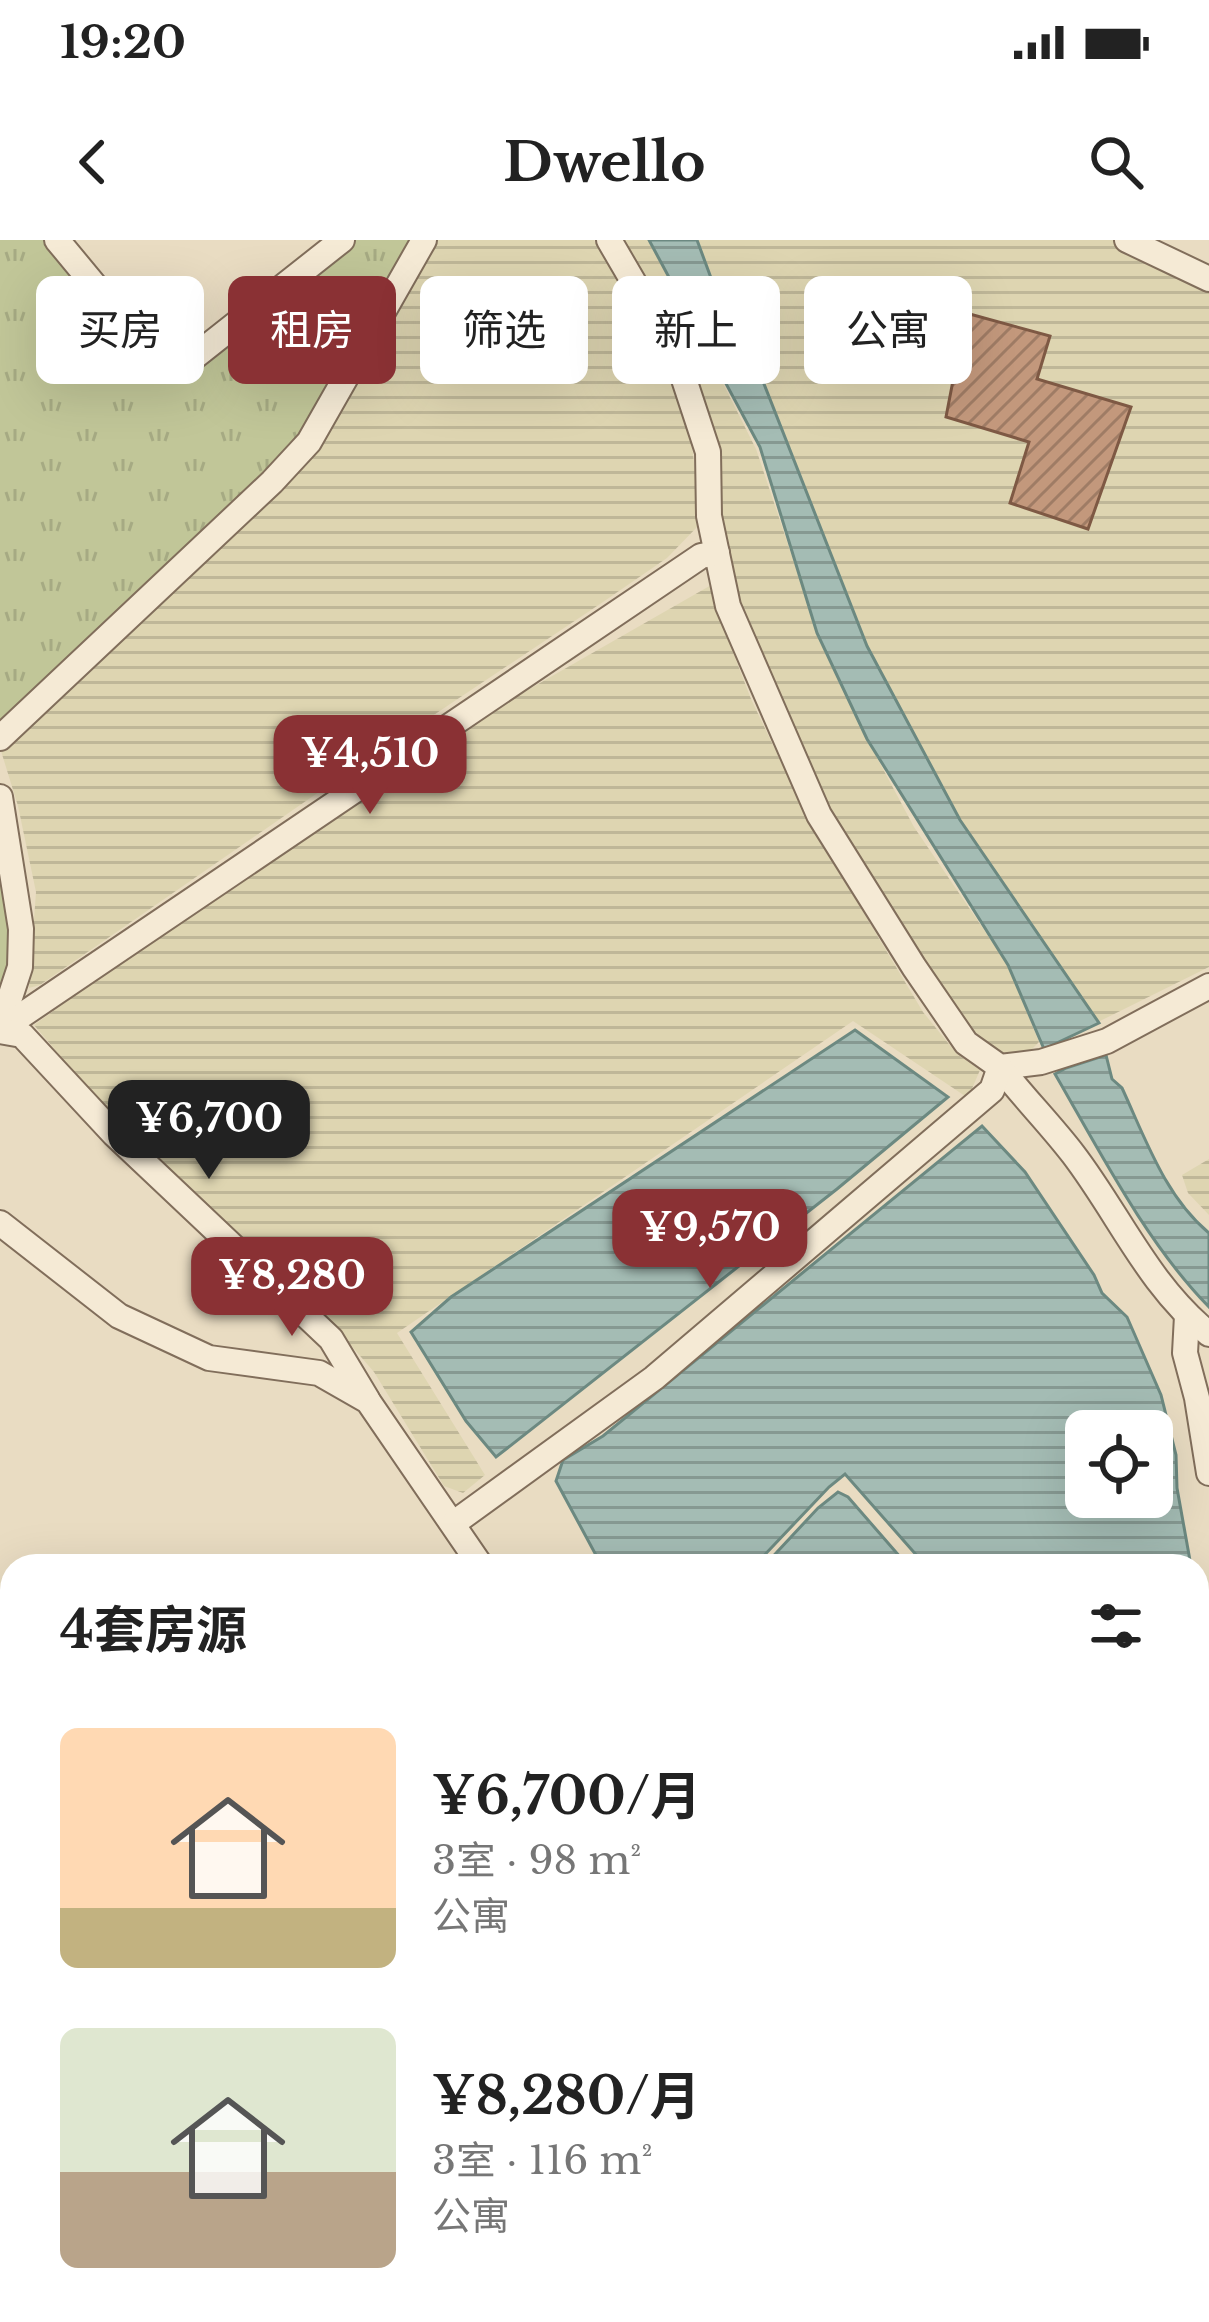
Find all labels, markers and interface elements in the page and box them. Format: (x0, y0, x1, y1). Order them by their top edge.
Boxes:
text: 19:20 (60, 14, 186, 70)
icon: back (60, 129, 126, 195)
text: Dwello (503, 129, 706, 196)
icon: search (1083, 129, 1149, 195)
chip: 买房 (36, 276, 204, 384)
chip: 租房 (228, 276, 396, 384)
chip: 筛选 (420, 276, 588, 384)
chip: 新上 (612, 276, 780, 384)
chip: 公寓 (804, 276, 972, 384)
pin: ¥4,510 (272, 715, 468, 817)
text: ¥4,510 (301, 729, 439, 778)
pin: ¥6,700 (111, 1080, 307, 1182)
text: ¥6,700 (135, 1094, 283, 1143)
pin: ¥9,570 (612, 1189, 808, 1291)
text: ¥9,570 (639, 1203, 781, 1252)
pin: ¥8,280 (194, 1237, 390, 1339)
text: ¥8,280 (218, 1251, 366, 1300)
map controls (1065, 1410, 1173, 1518)
button: locate (1065, 1410, 1173, 1518)
icon: filters (1083, 1593, 1149, 1659)
text: 4套房源 (60, 1599, 247, 1662)
text: ¥6,700/月 (432, 1765, 701, 1828)
icon: home (156, 1776, 300, 1920)
text: 3室 · 98 m² (432, 1836, 641, 1885)
text: 公寓 (432, 1892, 510, 1941)
text: ¥8,280/月 (432, 2065, 701, 2128)
icon: home (156, 2076, 300, 2220)
text: 3室 · 116 m² (432, 2136, 653, 2185)
text: 公寓 (432, 2192, 510, 2241)

